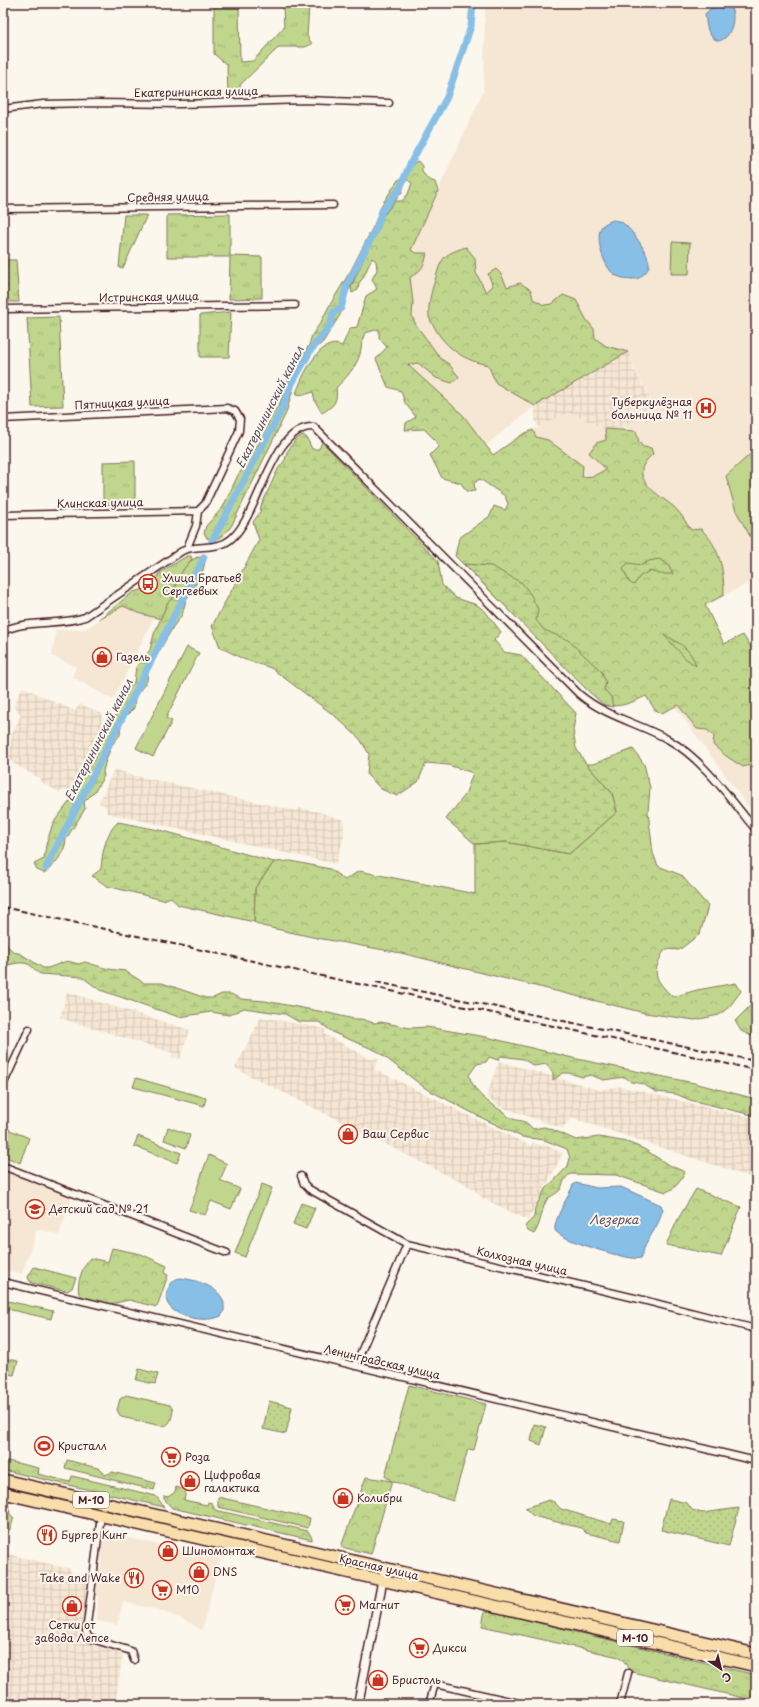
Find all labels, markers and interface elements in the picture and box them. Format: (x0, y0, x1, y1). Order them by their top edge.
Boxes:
street label: Екатерининская улица (134, 82, 258, 101)
street label: Средняя улица (127, 187, 209, 206)
street label: Истринская улица (99, 287, 199, 306)
water label: Екатерининский канал (230, 342, 308, 471)
street label: Пятницкая улица (74, 392, 170, 413)
place label: Туберкулёзная больница № 11 (611, 393, 692, 423)
hospital icon: Туберкулёзная больница № 11 (695, 397, 717, 419)
street label: Клинская улица (56, 493, 144, 512)
place label: Улица Братьев Сергеевых (162, 569, 241, 599)
bus stop icon: Улица Братьев Сергеевых (137, 573, 159, 595)
shop icon: Газель (91, 646, 113, 668)
place label: Газель (116, 648, 151, 665)
water label: Екатерининский канал (59, 675, 137, 804)
shop icon: Ваш Сервис (337, 1123, 359, 1145)
place label: Ваш Сервис (362, 1125, 429, 1142)
school or university icon: Детский сад № 21 (24, 1198, 46, 1220)
place label: Детский сад № 21 (48, 1200, 148, 1217)
water label: Лезерка (589, 1210, 639, 1228)
street label: Колхозная улица (475, 1242, 569, 1279)
street label: Ленинградская улица (322, 1340, 442, 1383)
sports icon: Кристалл (33, 1435, 55, 1457)
place label: Кристалл (58, 1437, 107, 1454)
supermarket icon: Роза (160, 1446, 182, 1468)
place label: Роза (185, 1448, 210, 1465)
place label: Цифровая галактика (204, 1466, 261, 1496)
shop icon: Цифровая галактика (179, 1470, 201, 1492)
shop icon: Колибри (332, 1487, 354, 1509)
place label: Колибри (357, 1489, 402, 1506)
road number: М-10 (73, 1492, 109, 1508)
restaurant icon: Бургер Кинг (36, 1524, 58, 1546)
place label: Бургер Кинг (61, 1526, 127, 1543)
shop icon: Шиномонтаж (157, 1540, 179, 1562)
place label: Шиномонтаж (182, 1542, 255, 1559)
street label: Красная улица (338, 1549, 420, 1584)
shop icon: DNS (188, 1561, 210, 1583)
place label: DNS (213, 1563, 237, 1580)
restaurant icon: Take and Wake (123, 1567, 145, 1589)
place label: Take and Wake (39, 1569, 120, 1586)
supermarket icon: М10 (151, 1579, 173, 1601)
place label: М10 (176, 1581, 199, 1598)
supermarket icon: Магнит (334, 1594, 356, 1616)
shop icon: Сетки от завода Лепсе (61, 1595, 83, 1617)
place label: Магнит (359, 1596, 400, 1613)
place label: Сетки от завода Лепсе (34, 1616, 109, 1646)
road number: М-10 (617, 1630, 653, 1646)
supermarket icon: Дикси (408, 1637, 430, 1659)
place label: Дикси (432, 1639, 467, 1656)
north arrow (701, 1649, 741, 1689)
text: С (719, 1668, 735, 1687)
shop icon: Бристоль (367, 1669, 389, 1691)
place label: Бристоль (392, 1671, 441, 1688)

